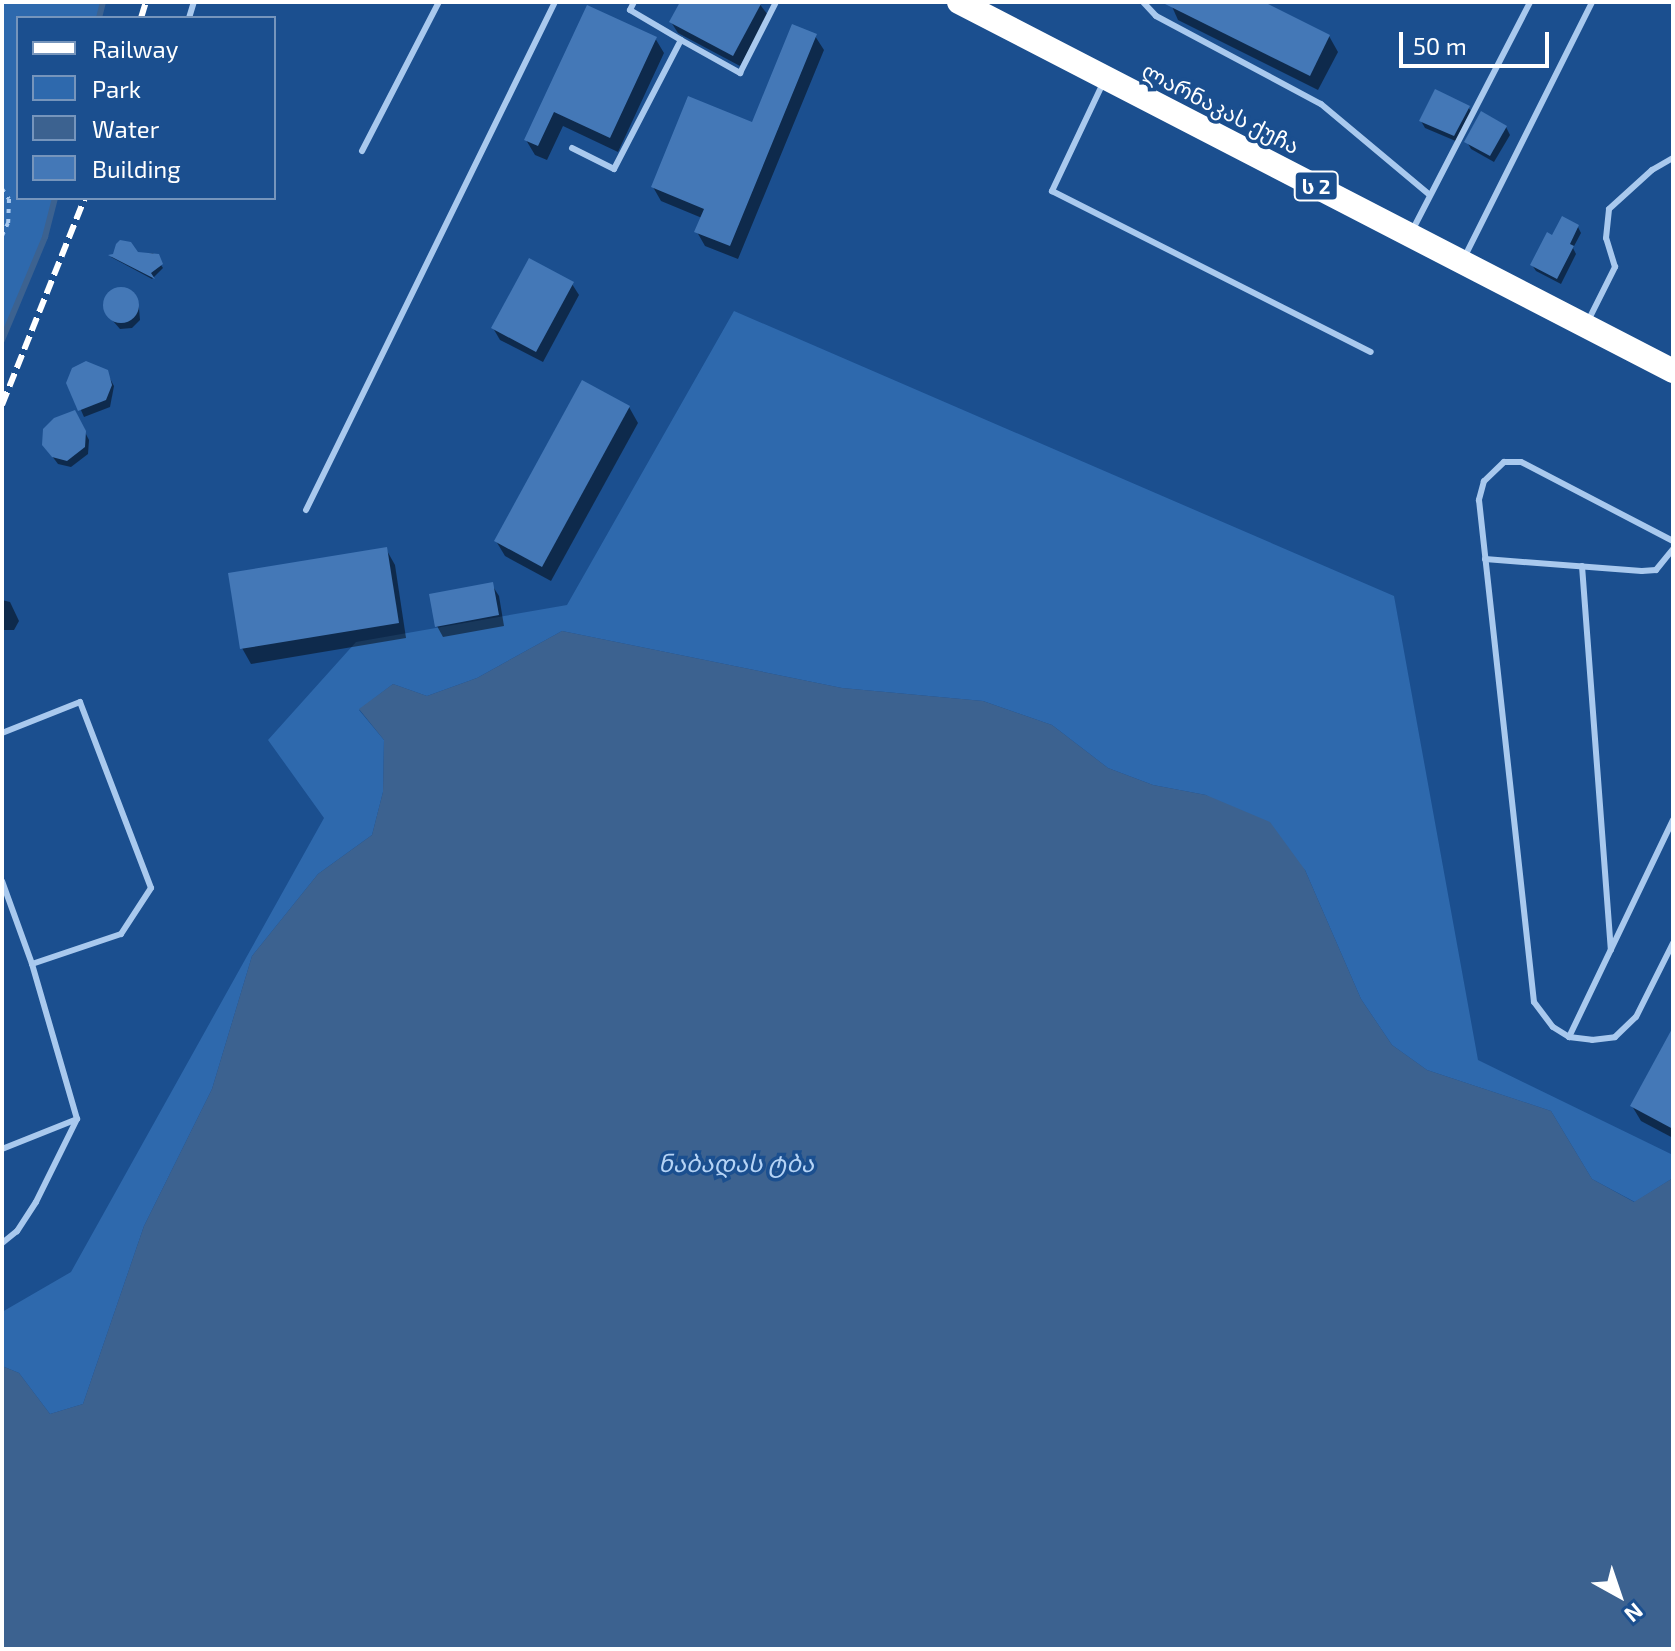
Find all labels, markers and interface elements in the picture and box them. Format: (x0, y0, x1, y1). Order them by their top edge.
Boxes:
legend (16, 16, 276, 200)
scale bar (1403, 16, 1553, 66)
text: 50 m (1413, 31, 1467, 60)
text: Railway (92, 34, 178, 63)
street label: ლარნაკას ქუჩა (1138, 57, 1304, 159)
text: Park (92, 74, 141, 103)
text: Water (92, 114, 159, 143)
text: Building (92, 154, 181, 183)
road number: ს 2 (1292, 170, 1340, 202)
water label: ნაბადას ტბა (658, 1149, 814, 1177)
north arrow (1579, 1555, 1659, 1635)
text: N (1620, 1598, 1649, 1628)

